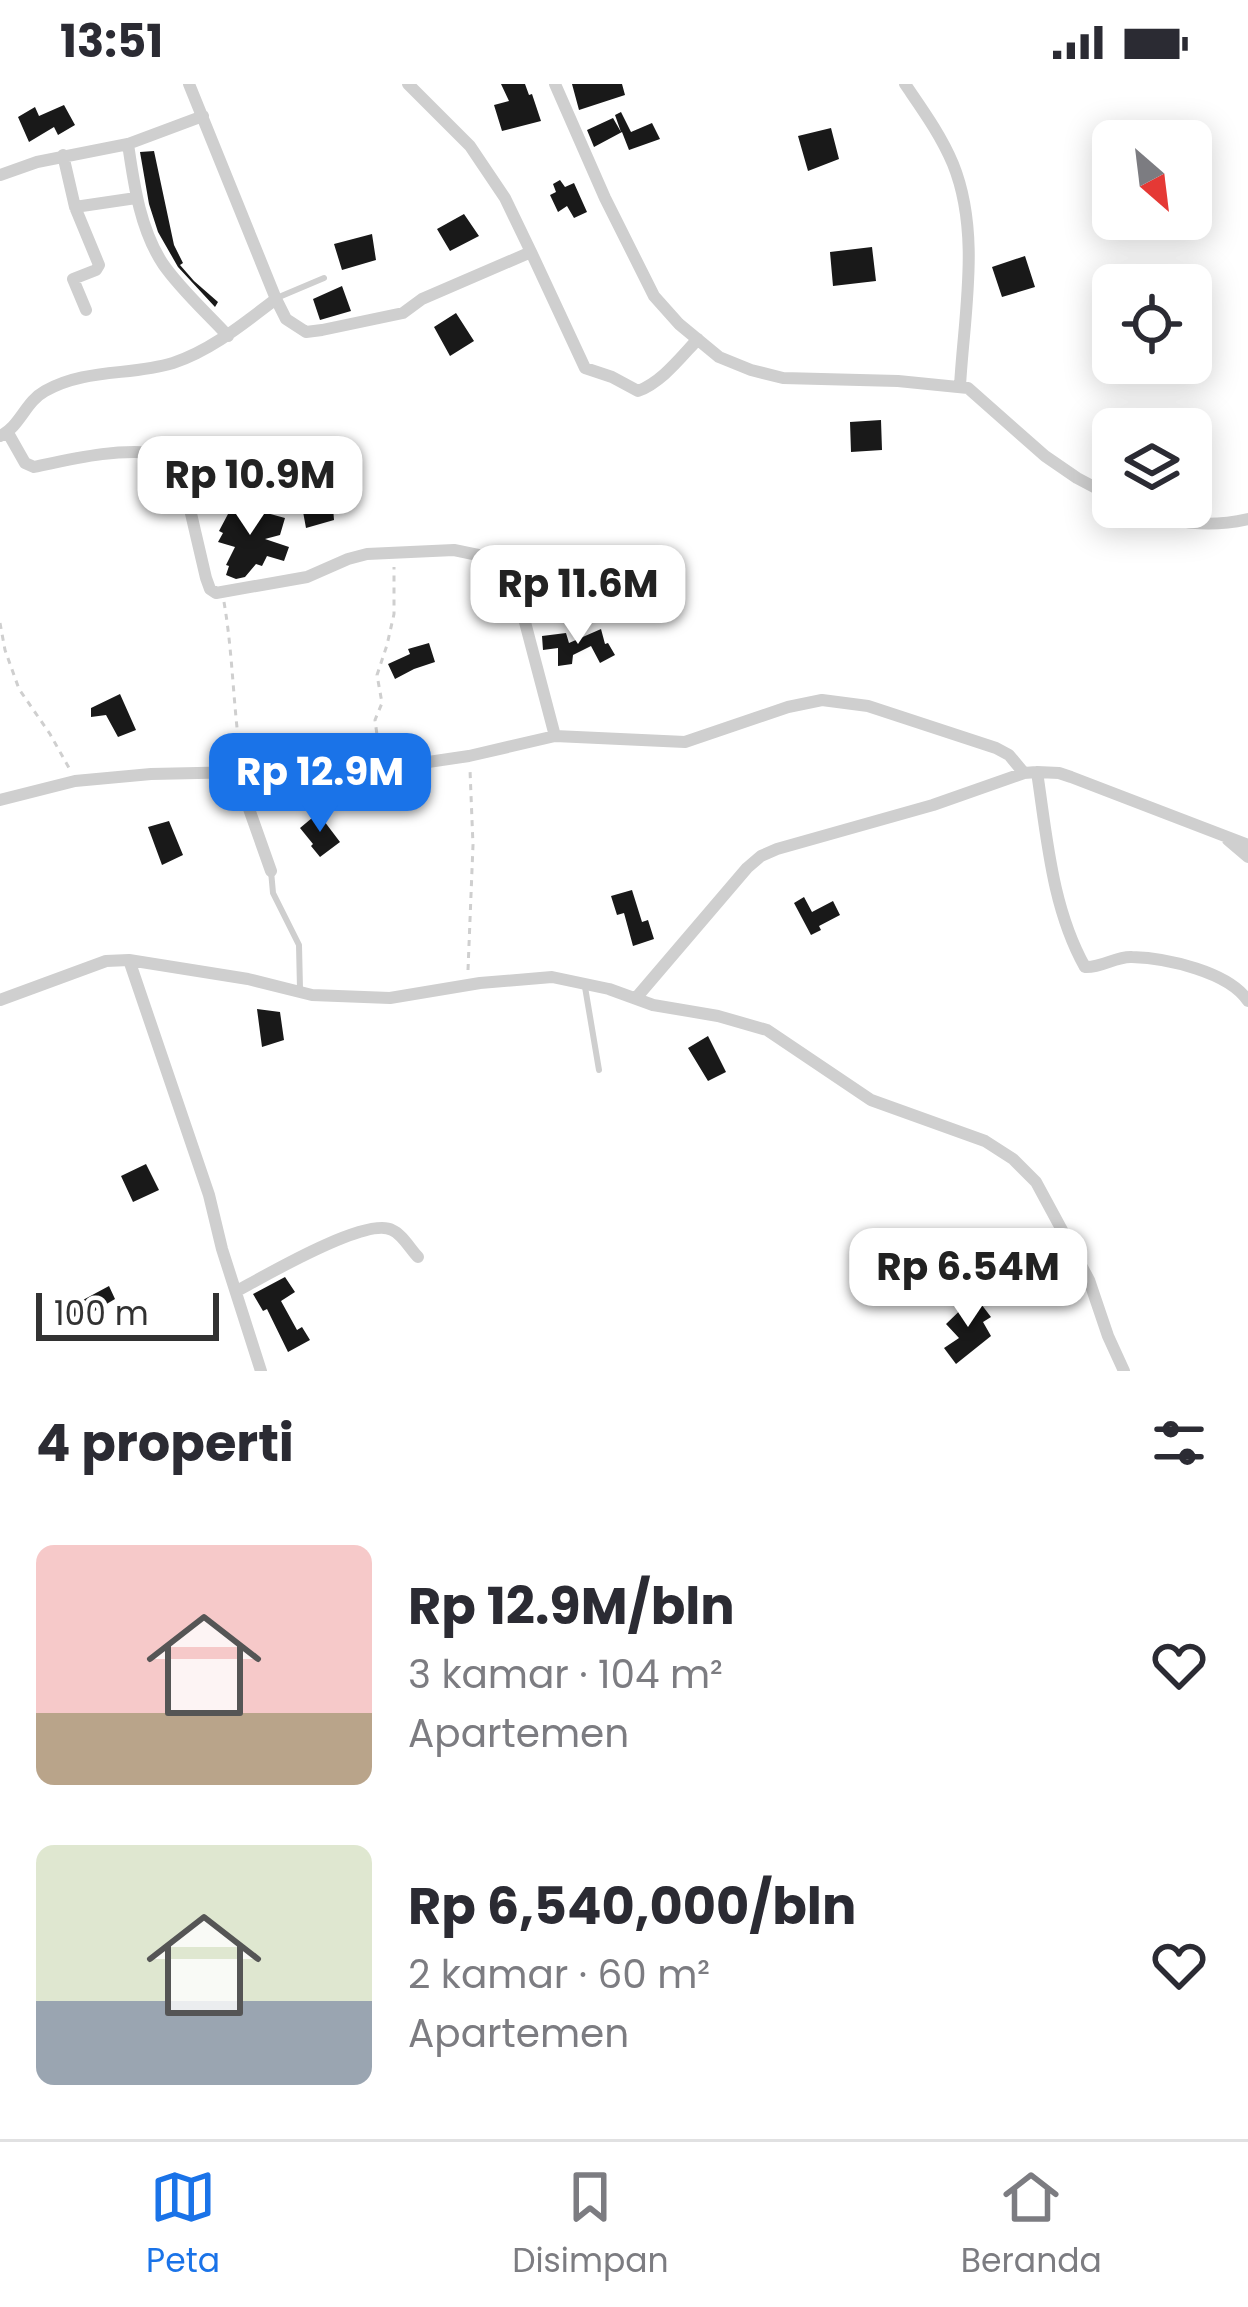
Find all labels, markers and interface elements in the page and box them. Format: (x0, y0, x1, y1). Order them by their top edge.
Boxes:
text: 13:51 (60, 10, 163, 73)
north arrow (1092, 120, 1212, 240)
map controls (1092, 120, 1212, 528)
button: locate (1092, 264, 1212, 384)
button: layers (1092, 408, 1212, 528)
pin: Rp 10.9M (126, 436, 374, 538)
text: Rp 10.9M (164, 447, 336, 502)
pin: Rp 11.6M (454, 545, 702, 647)
text: Rp 11.6M (497, 556, 659, 611)
pin: Rp 12.9M (196, 733, 444, 835)
text: Rp 12.9M (236, 744, 404, 799)
pin: Rp 6.54M (844, 1228, 1092, 1330)
text: Rp 6.54M (876, 1239, 1060, 1294)
scale bar (36, 1287, 219, 1340)
text: 100 m (54, 1290, 149, 1337)
text: 4 properti (36, 1407, 294, 1479)
icon: filters (1146, 1410, 1212, 1476)
text: Rp 12.9M/bln (408, 1570, 735, 1642)
icon: home (132, 1593, 276, 1737)
icon: heart (1146, 1632, 1212, 1698)
text: 3 kamar · 104 m² (408, 1647, 723, 1702)
text: Apartemen (408, 1706, 629, 1761)
text: Rp 6,540,000/bln (408, 1870, 856, 1942)
icon: home (132, 1893, 276, 2037)
icon: heart (1146, 1932, 1212, 1998)
text: 2 kamar · 60 m² (408, 1947, 710, 2002)
text: Apartemen (408, 2006, 629, 2061)
tab: Peta (146, 2164, 220, 2286)
tab: Disimpan (512, 2164, 669, 2286)
tab: Beranda (961, 2164, 1102, 2286)

